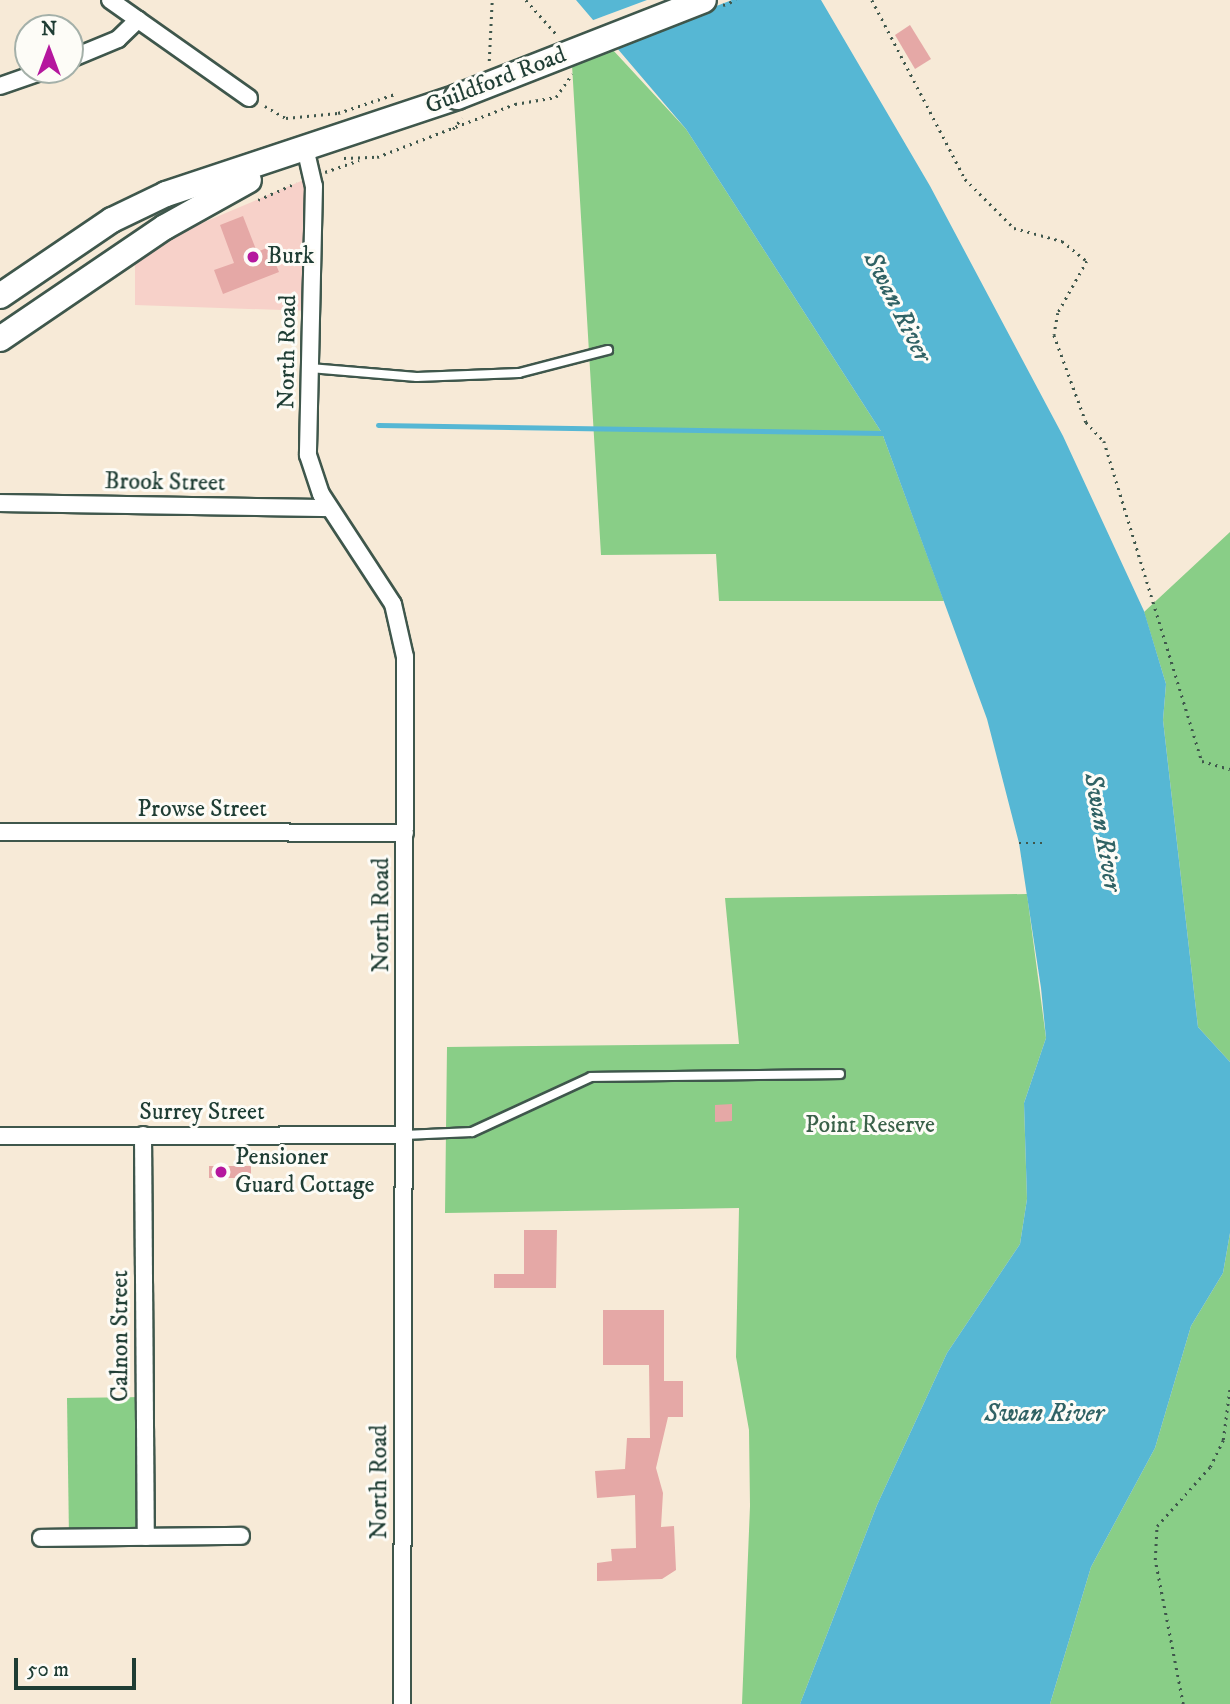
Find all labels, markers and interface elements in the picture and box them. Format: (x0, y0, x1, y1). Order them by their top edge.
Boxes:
north arrow (14, 14, 84, 84)
text: N (41, 18, 57, 41)
street label: Guildford Road (422, 41, 570, 121)
place label: Burk (267, 243, 314, 271)
water label: Swan River (856, 247, 938, 367)
marker: Burk (245, 249, 261, 265)
street label: North Road (273, 294, 303, 410)
street label: Brook Street (104, 468, 226, 498)
water label: Swan River (1076, 770, 1128, 894)
street label: Prowse Street (137, 796, 267, 824)
street label: North Road (368, 858, 396, 972)
street label: Surrey Street (139, 1099, 265, 1127)
park label: Point Reserve (805, 1112, 935, 1140)
place label: Pensioner Guard Cottage (235, 1144, 374, 1200)
marker: Pensioner Guard Cottage (213, 1164, 229, 1180)
street label: Calnon Street (107, 1270, 135, 1402)
water label: Swan River (984, 1398, 1104, 1430)
street label: North Road (366, 1425, 394, 1539)
scale bar (18, 1644, 140, 1688)
text: 50 m (27, 1657, 69, 1683)

